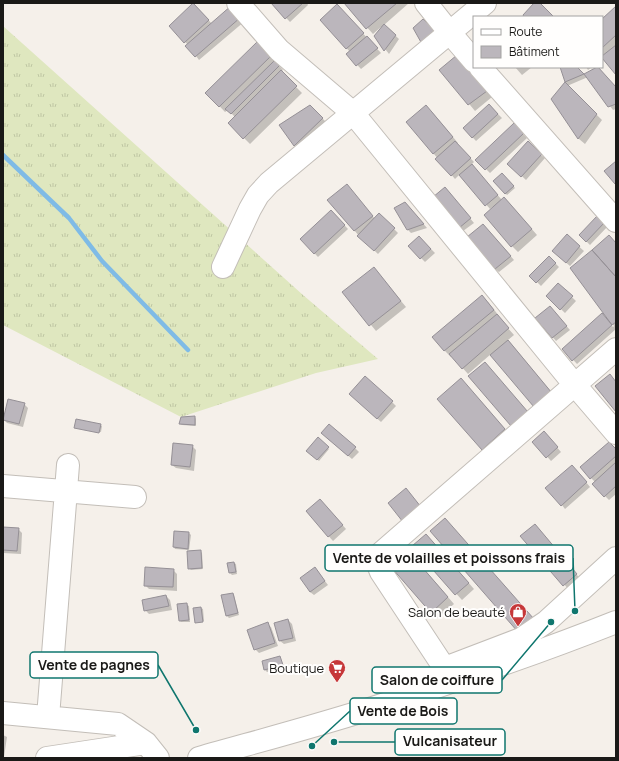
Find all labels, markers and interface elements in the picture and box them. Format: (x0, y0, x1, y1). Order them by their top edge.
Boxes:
legend (473, 16, 603, 68)
text: Route (509, 23, 542, 40)
text: Bâtiment (509, 43, 560, 60)
callout: Vente de volailles et poissons frais (325, 545, 573, 571)
text: Vente de volailles et poissons frais (333, 548, 566, 567)
shop icon: Salon de beauté (508, 602, 528, 627)
place label: Salon de beauté (408, 603, 505, 621)
callout: Vente de pagnes (30, 652, 158, 678)
text: Vente de pagnes (38, 655, 150, 674)
supermarket icon: Boutique (327, 658, 347, 683)
place label: Boutique (269, 659, 324, 677)
callout: Salon de coiffure (372, 667, 502, 693)
text: Salon de coiffure (380, 670, 494, 689)
callout: Vente de Bois (350, 698, 457, 724)
text: Vente de Bois (358, 701, 449, 720)
callout: Vulcanisateur (395, 729, 505, 755)
text: Vulcanisateur (403, 731, 497, 750)

